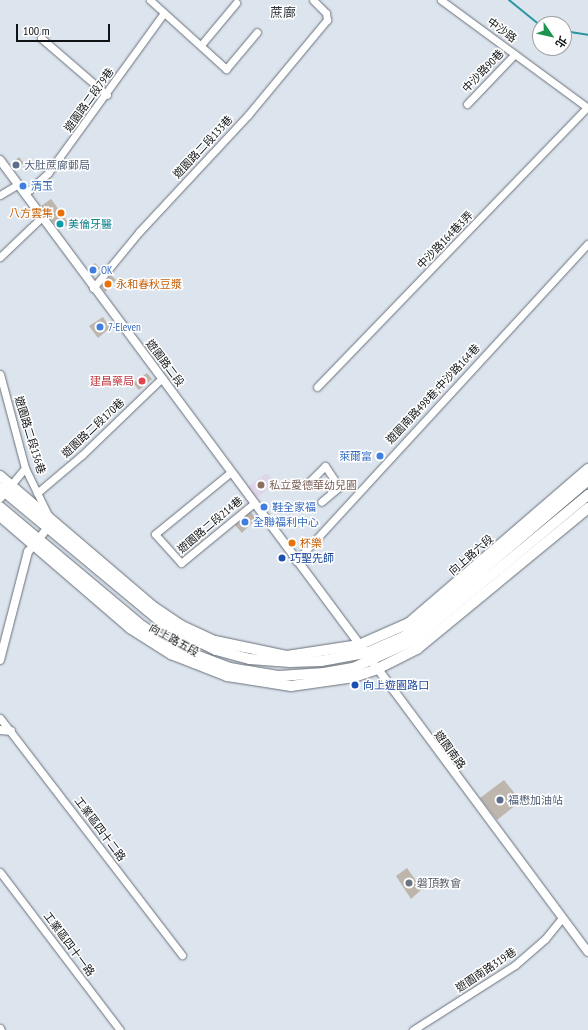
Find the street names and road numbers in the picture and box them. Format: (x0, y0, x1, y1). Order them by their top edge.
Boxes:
street label: 中沙路 (485, 15, 519, 45)
street label: 中沙路90巷 (460, 47, 506, 95)
street label: 遊園路二段79巷 (61, 65, 117, 135)
street label: 遊園路二段133巷 (171, 113, 235, 181)
street label: 中沙路164巷3弄 (414, 209, 476, 271)
street label: 遊園路二段 (143, 337, 187, 389)
street label: 遊園南路498巷;中沙路164巷 (383, 342, 483, 446)
street label: 遊園路二段136巷 (12, 394, 48, 476)
street label: 遊園路二段170巷 (59, 396, 127, 460)
street label: 遊園路二段214巷 (175, 494, 245, 556)
street label: 向上路六段 (446, 532, 496, 578)
street label: 向上路五段 (147, 621, 201, 659)
street label: 遊園南路 (432, 728, 468, 772)
street label: 工業區四十二路 (72, 794, 128, 864)
street label: 工業區四十一路 (41, 909, 97, 979)
street label: 遊園南路319巷 (453, 945, 519, 995)

